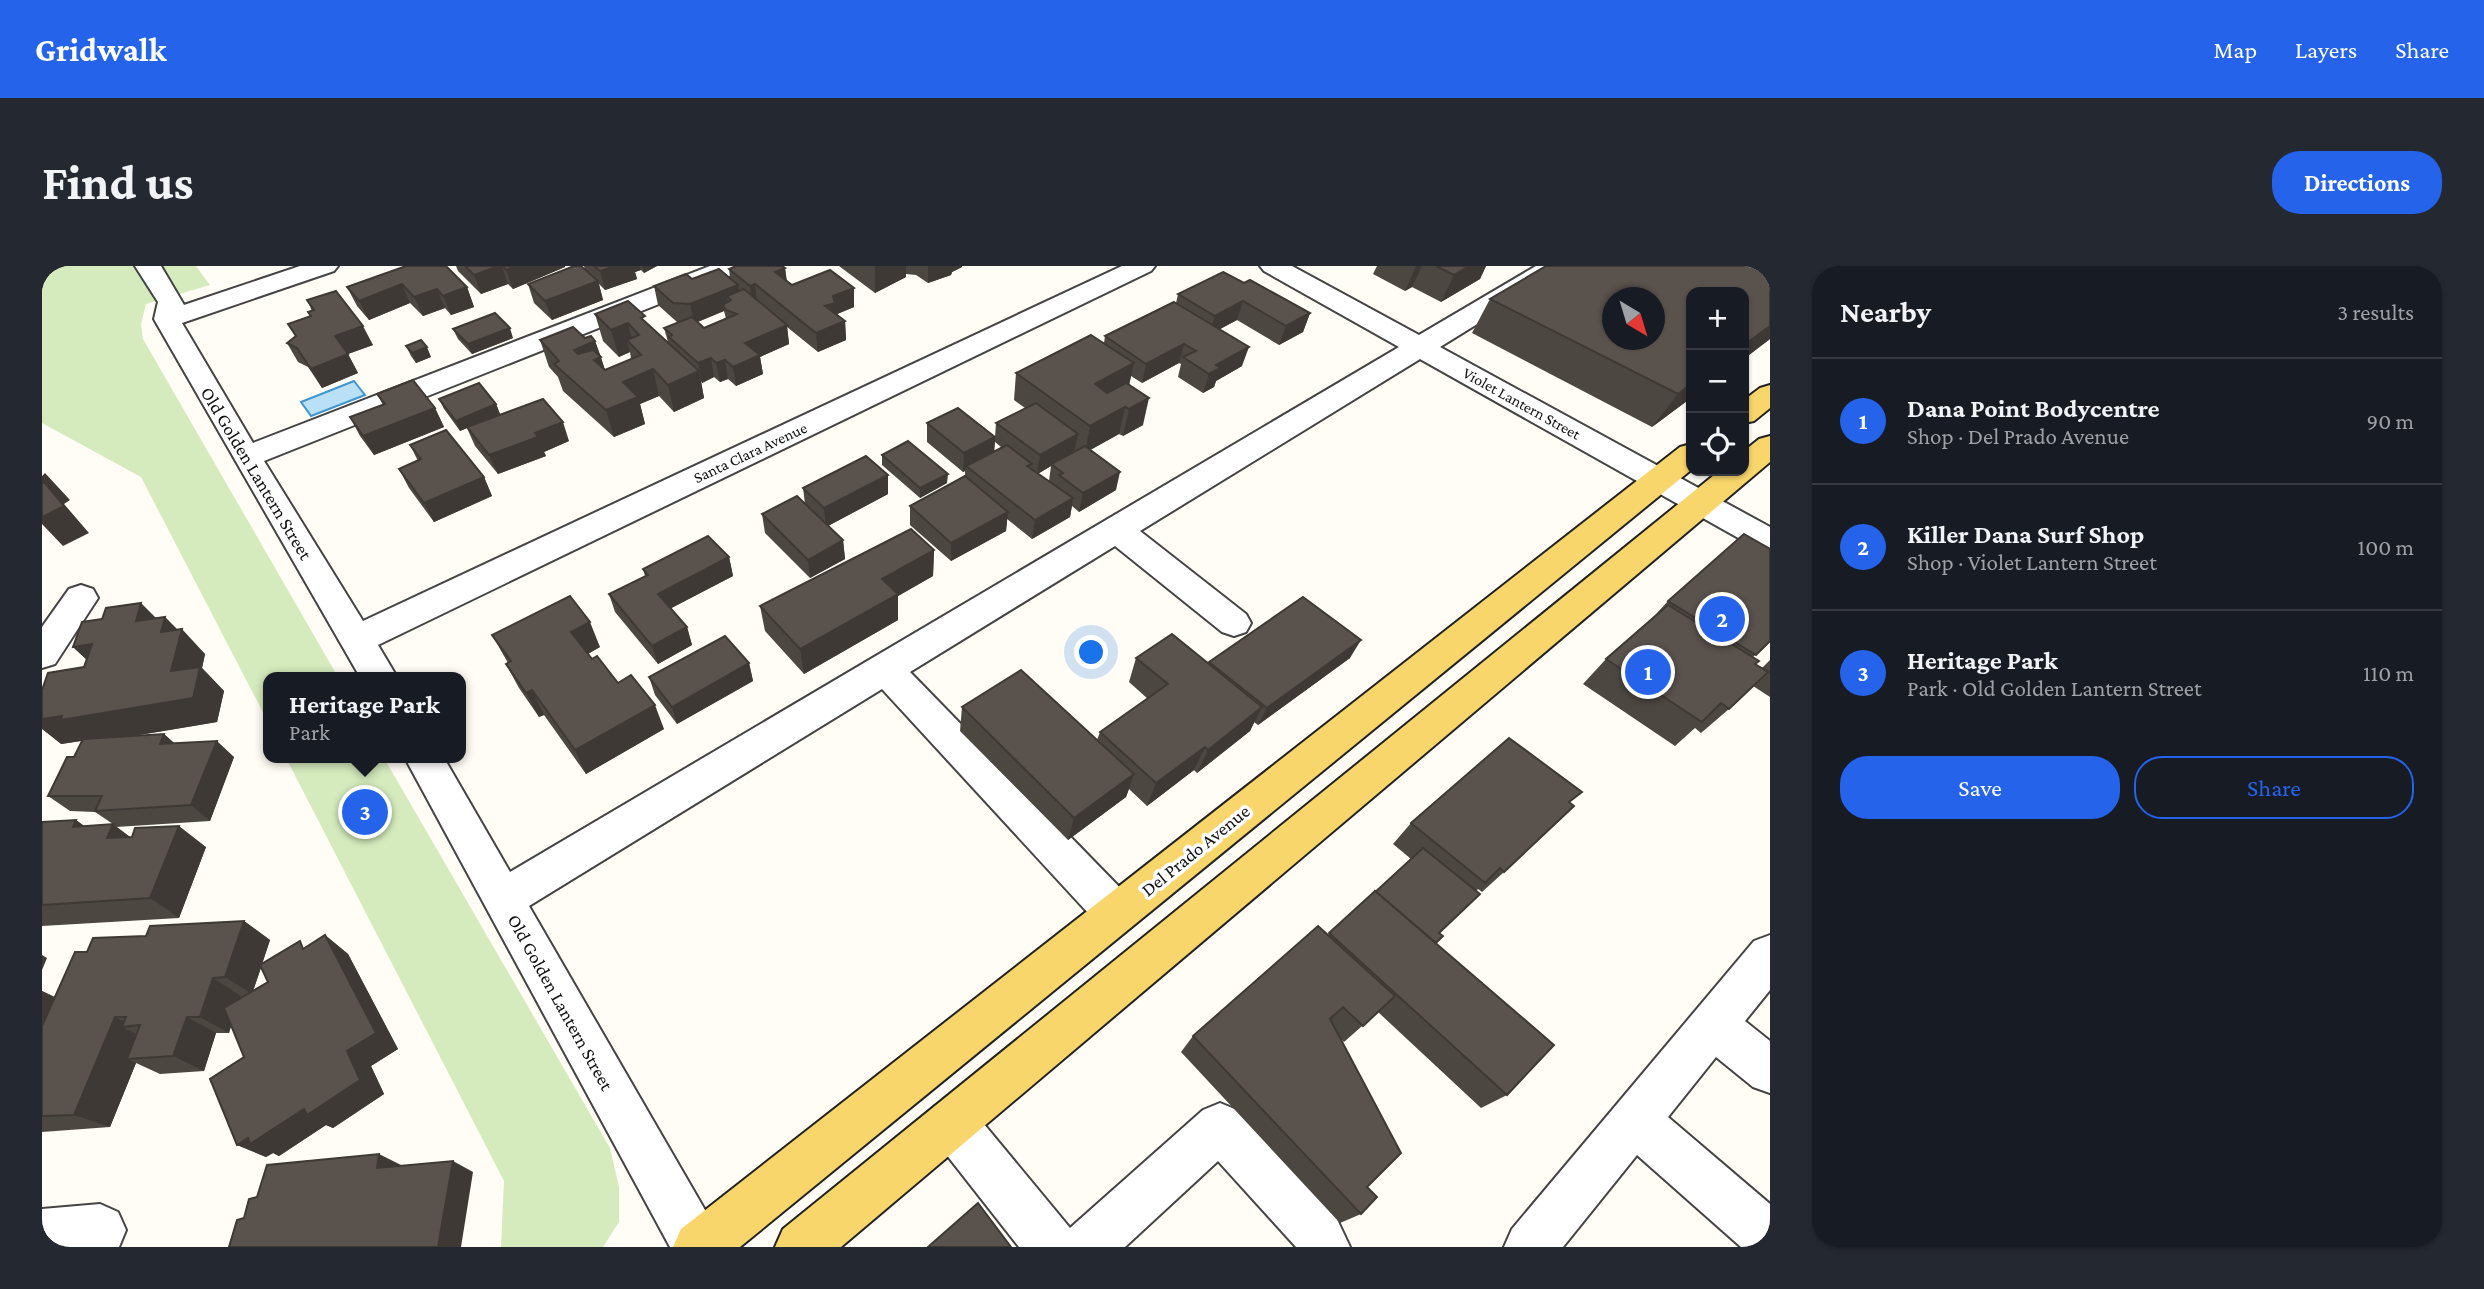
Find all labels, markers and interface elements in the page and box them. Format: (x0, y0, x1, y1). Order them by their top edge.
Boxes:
text: Gridwalk (35, 31, 167, 68)
text: Map (2213, 36, 2257, 63)
text: Layers (2295, 36, 2357, 63)
text: Share (2395, 36, 2449, 63)
button: Directions (2272, 151, 2442, 214)
text: Find us (42, 155, 194, 210)
north arrow (1602, 287, 1665, 350)
map controls (1686, 287, 1749, 476)
button: + (1686, 287, 1749, 350)
text: Nearby (1840, 295, 1931, 328)
text: 3 results (2337, 299, 2414, 325)
button: − (1686, 350, 1749, 413)
street label: Violet Lantern Street (1460, 364, 1584, 443)
street label: Old Golden Lantern Street (197, 383, 317, 564)
text: Dana Point Bodycentre (1907, 394, 2160, 423)
text: 1 (1859, 408, 1867, 434)
text: 90 m (2367, 408, 2414, 434)
button: locate (1686, 413, 1749, 476)
street label: Santa Clara Avenue (691, 419, 810, 486)
text: Shop · Del Prado Avenue (1907, 423, 2129, 449)
text: Killer Dana Surf Shop (1907, 520, 2144, 549)
text: 2 (1857, 534, 1869, 560)
text: 100 m (2358, 534, 2414, 560)
text: Shop · Violet Lantern Street (1907, 549, 2157, 575)
pin: 2 (1699, 593, 1745, 645)
your location (1074, 635, 1108, 669)
pin: 1 (1625, 646, 1671, 698)
text: Heritage Park (1907, 646, 2058, 675)
text: 3 (1857, 660, 1869, 686)
text: 110 m (2363, 660, 2414, 686)
popup (263, 672, 466, 763)
text: Park · Old Golden Lantern Street (1907, 675, 2202, 701)
text: Heritage Park (289, 690, 440, 719)
text: Park (289, 719, 330, 745)
button: Save (1840, 756, 2120, 819)
button: Share (2134, 756, 2414, 819)
pin: 3 (342, 786, 388, 838)
street label: Del Prado Avenue (1137, 800, 1254, 900)
street label: Old Golden Lantern Street (503, 911, 618, 1094)

